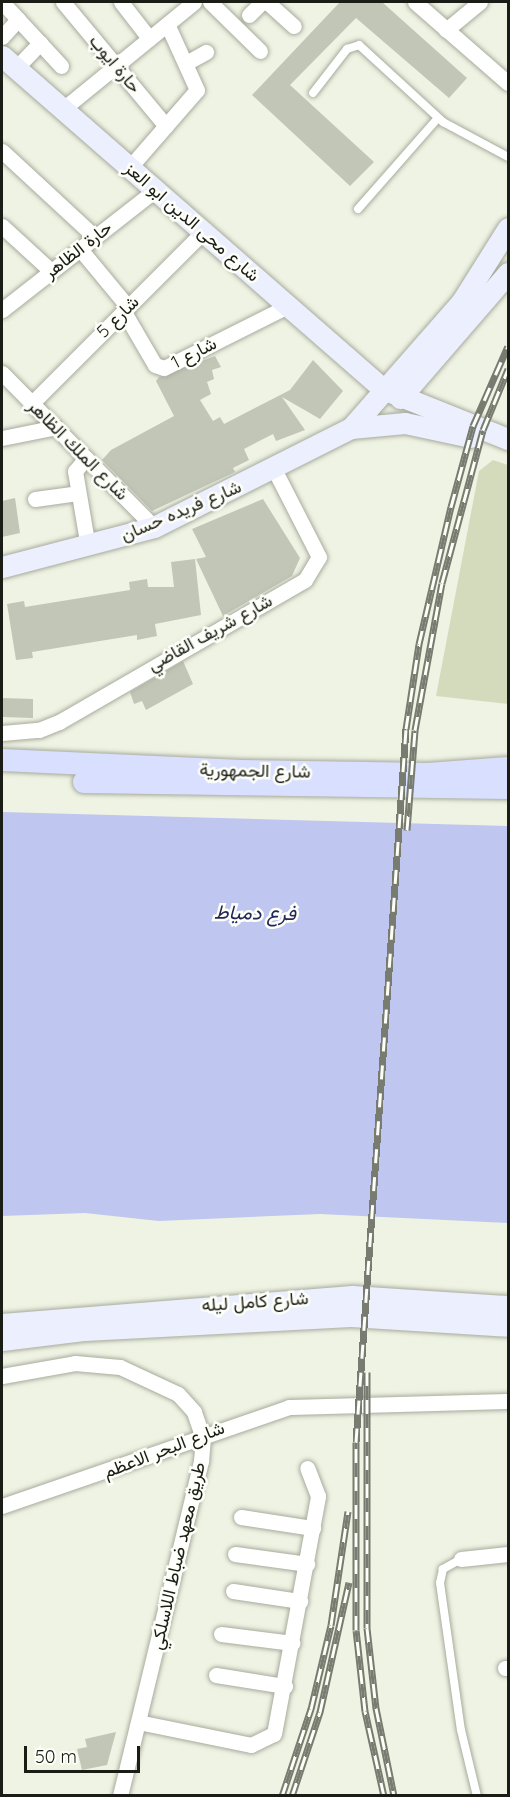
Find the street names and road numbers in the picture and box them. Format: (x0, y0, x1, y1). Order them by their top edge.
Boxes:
street label: حارة ايوب (84, 31, 146, 97)
street label: شارع محى الدين ابو العز (120, 158, 264, 286)
street label: حارة الظاهر (40, 217, 116, 283)
street label: شارع 5 (92, 291, 144, 343)
street label: شارع 1 (168, 333, 220, 373)
street label: شارع الملك الظاهر (23, 395, 133, 505)
street label: شارع فريده حسان (117, 476, 245, 546)
street label: شارع شريف القاضي (144, 590, 276, 676)
street label: شارع الجمهورية (199, 759, 311, 783)
street label: شارع كامل ليله (201, 1287, 309, 1317)
street label: شارع البحر الاعظم (100, 1417, 228, 1483)
street label: طريق معهد ضباط اللاسلكي (146, 1460, 210, 1652)

